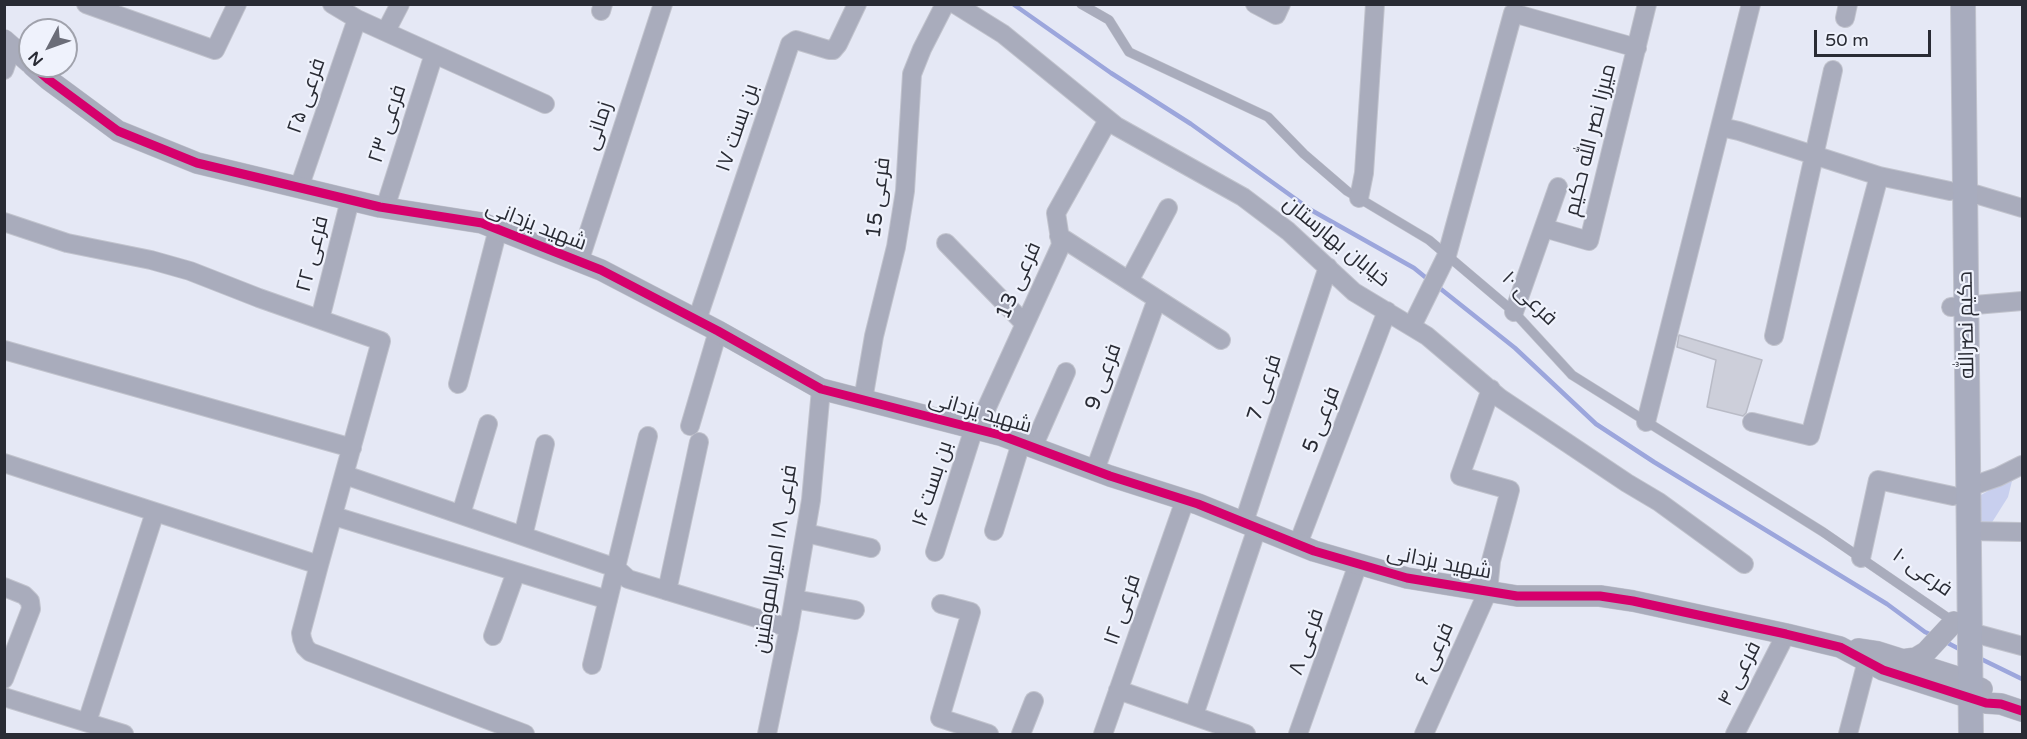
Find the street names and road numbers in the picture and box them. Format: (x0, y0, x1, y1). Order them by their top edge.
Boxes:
street label: فرعی ۲۵ (282, 55, 332, 137)
street label: میرزا نصر الله حکیم (1560, 61, 1622, 219)
street label: بن بست ۱۷ (711, 81, 765, 175)
street label: فرعی ۲۳ (364, 82, 412, 166)
street label: زمانی (579, 99, 619, 153)
street label: فرعی 15 (862, 156, 896, 240)
street label: خیابان بهارستان (1277, 191, 1395, 293)
street label: شهید یزدانی (482, 195, 590, 257)
street label: فرعی ۲۲ (291, 213, 335, 295)
street label: فرعی 13 (991, 238, 1047, 324)
street label: فرعی ۱۰ (1496, 267, 1562, 331)
street label: حکیم نصرالله (1953, 271, 1981, 379)
street label: فرعی 9 (1080, 340, 1128, 414)
street label: فرعی 7 (1242, 351, 1288, 425)
street label: فرعی 5 (1298, 383, 1346, 457)
street label: شهید یزدانی (926, 386, 1034, 440)
street label: بن بست ۱۶ (907, 438, 959, 530)
street label: فرعی ۱۸ امیرالمومنین (749, 463, 803, 655)
street label: شهید یزدانی (1385, 541, 1493, 585)
street label: فرعی ۱۰ (1887, 543, 1957, 603)
street label: فرعی ۱۲ (1099, 571, 1147, 649)
street label: فرعی ۸ (1284, 605, 1330, 679)
street label: فرعی ۶ (1410, 619, 1460, 689)
street label: فرعی ۴ (1713, 637, 1767, 711)

